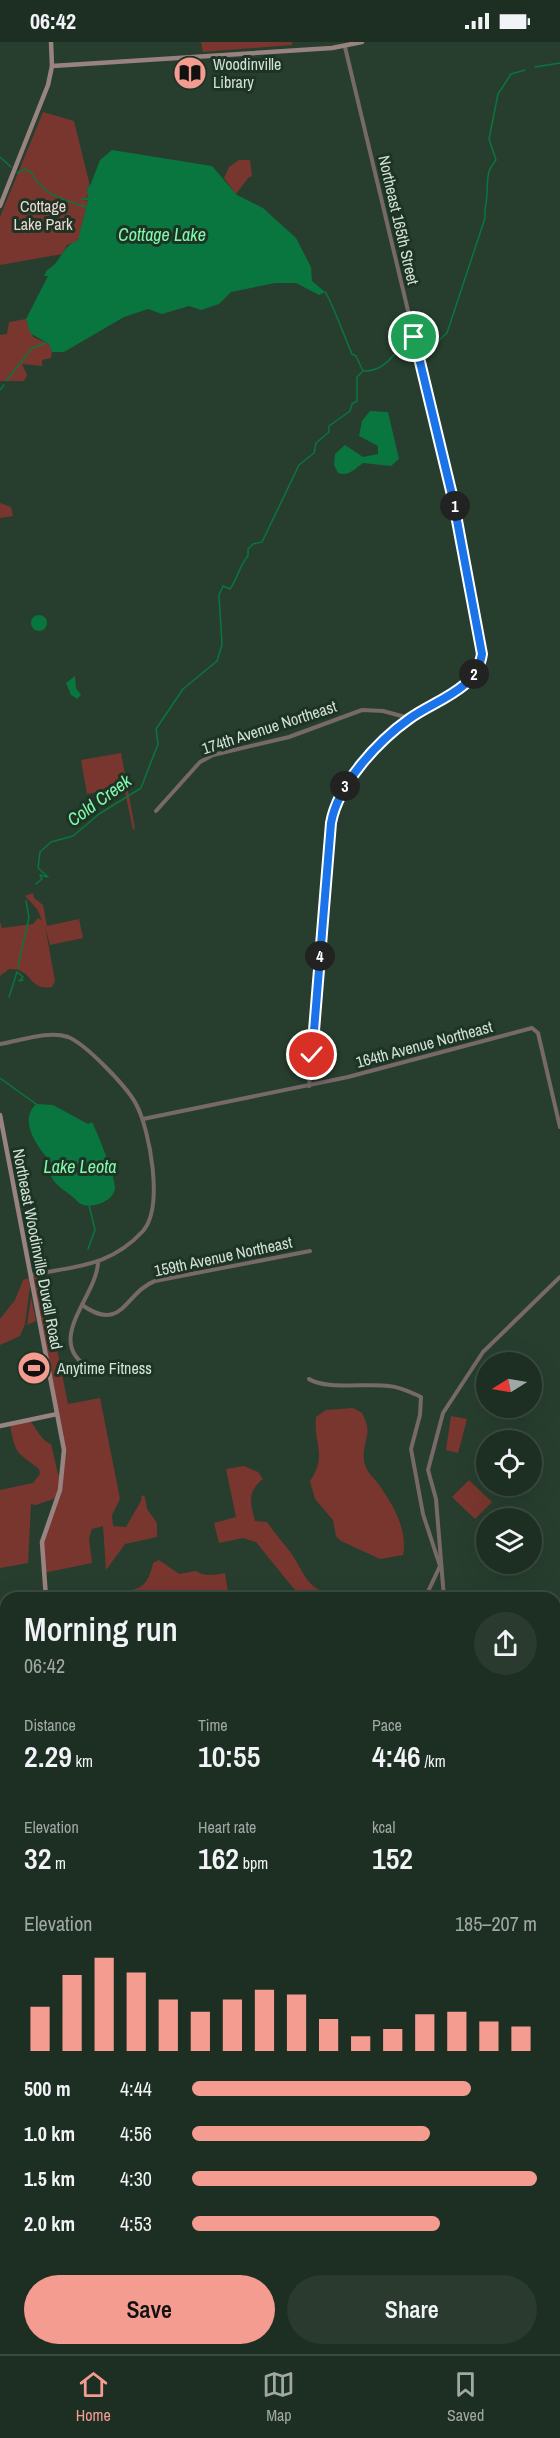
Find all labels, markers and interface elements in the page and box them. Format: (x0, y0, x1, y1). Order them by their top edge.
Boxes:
text: 06:42 (30, 6, 76, 36)
place label: Woodinville Library (213, 53, 281, 93)
library icon: Woodinville Library (172, 55, 208, 91)
street label: Northeast 165th Street (373, 153, 425, 287)
park label: Cottage Lake Park (13, 195, 73, 235)
water label: Cottage Lake (118, 222, 206, 247)
pin (388, 311, 439, 362)
icon: arrive (397, 320, 430, 353)
pin: 1 (440, 491, 470, 521)
text: 1 (451, 495, 459, 517)
pin: 2 (459, 659, 489, 689)
text: 2 (470, 663, 478, 685)
street label: 174th Avenue Northeast (199, 695, 340, 759)
water label: Cold Creek (62, 768, 137, 832)
pin: 3 (330, 771, 360, 801)
text: 3 (341, 775, 349, 797)
pin: 4 (305, 941, 335, 971)
text: 4 (316, 945, 324, 967)
street label: 164th Avenue Northeast (353, 1015, 495, 1073)
pin (286, 1029, 337, 1080)
icon: check (295, 1038, 328, 1071)
street label: Northeast Woodinville Duvall Road (8, 1147, 68, 1351)
water label: Lake Leota (43, 1154, 117, 1179)
street label: 159th Avenue Northeast (152, 1231, 294, 1281)
sports icon: Anytime Fitness (16, 1350, 52, 1386)
north arrow (476, 1352, 542, 1418)
map controls (476, 1352, 542, 1574)
place label: Anytime Fitness (56, 1357, 152, 1379)
button: locate (476, 1430, 542, 1496)
button: layers (476, 1508, 542, 1574)
text: Morning run (24, 1607, 178, 1651)
button: share (474, 1612, 537, 1675)
text: 06:42 (24, 1652, 65, 1679)
text: Distance (24, 1714, 76, 1736)
text: Time (198, 1714, 228, 1736)
text: Pace (372, 1714, 402, 1736)
text: 2.29 (24, 1736, 72, 1776)
text: 10:55 (198, 1736, 260, 1776)
text: 4:46 (372, 1736, 421, 1776)
text: km (72, 1750, 93, 1772)
text: /km (421, 1750, 446, 1772)
text: Elevation (24, 1816, 79, 1838)
text: Heart rate (198, 1816, 256, 1838)
text: kcal (372, 1816, 395, 1838)
text: 32 (24, 1838, 51, 1878)
text: 162 (198, 1838, 239, 1878)
text: 152 (372, 1838, 413, 1878)
text: m (51, 1852, 66, 1874)
text: bpm (239, 1852, 268, 1874)
text: Elevation (24, 1910, 92, 1937)
text: 185–207 m (455, 1910, 537, 1937)
text: 500 m (24, 2075, 71, 2102)
text: 4:44 (120, 2075, 152, 2102)
text: 1.0 km (24, 2120, 75, 2147)
text: 4:56 (120, 2120, 152, 2147)
text: 1.5 km (24, 2165, 75, 2192)
text: 4:30 (120, 2165, 152, 2192)
text: 2.0 km (24, 2210, 75, 2237)
text: 4:53 (120, 2210, 152, 2237)
button: Save (24, 2275, 275, 2344)
button: Share (287, 2275, 537, 2344)
tab: Home (76, 2368, 111, 2426)
tab: Map (262, 2368, 295, 2426)
tab: Saved (447, 2368, 484, 2426)

